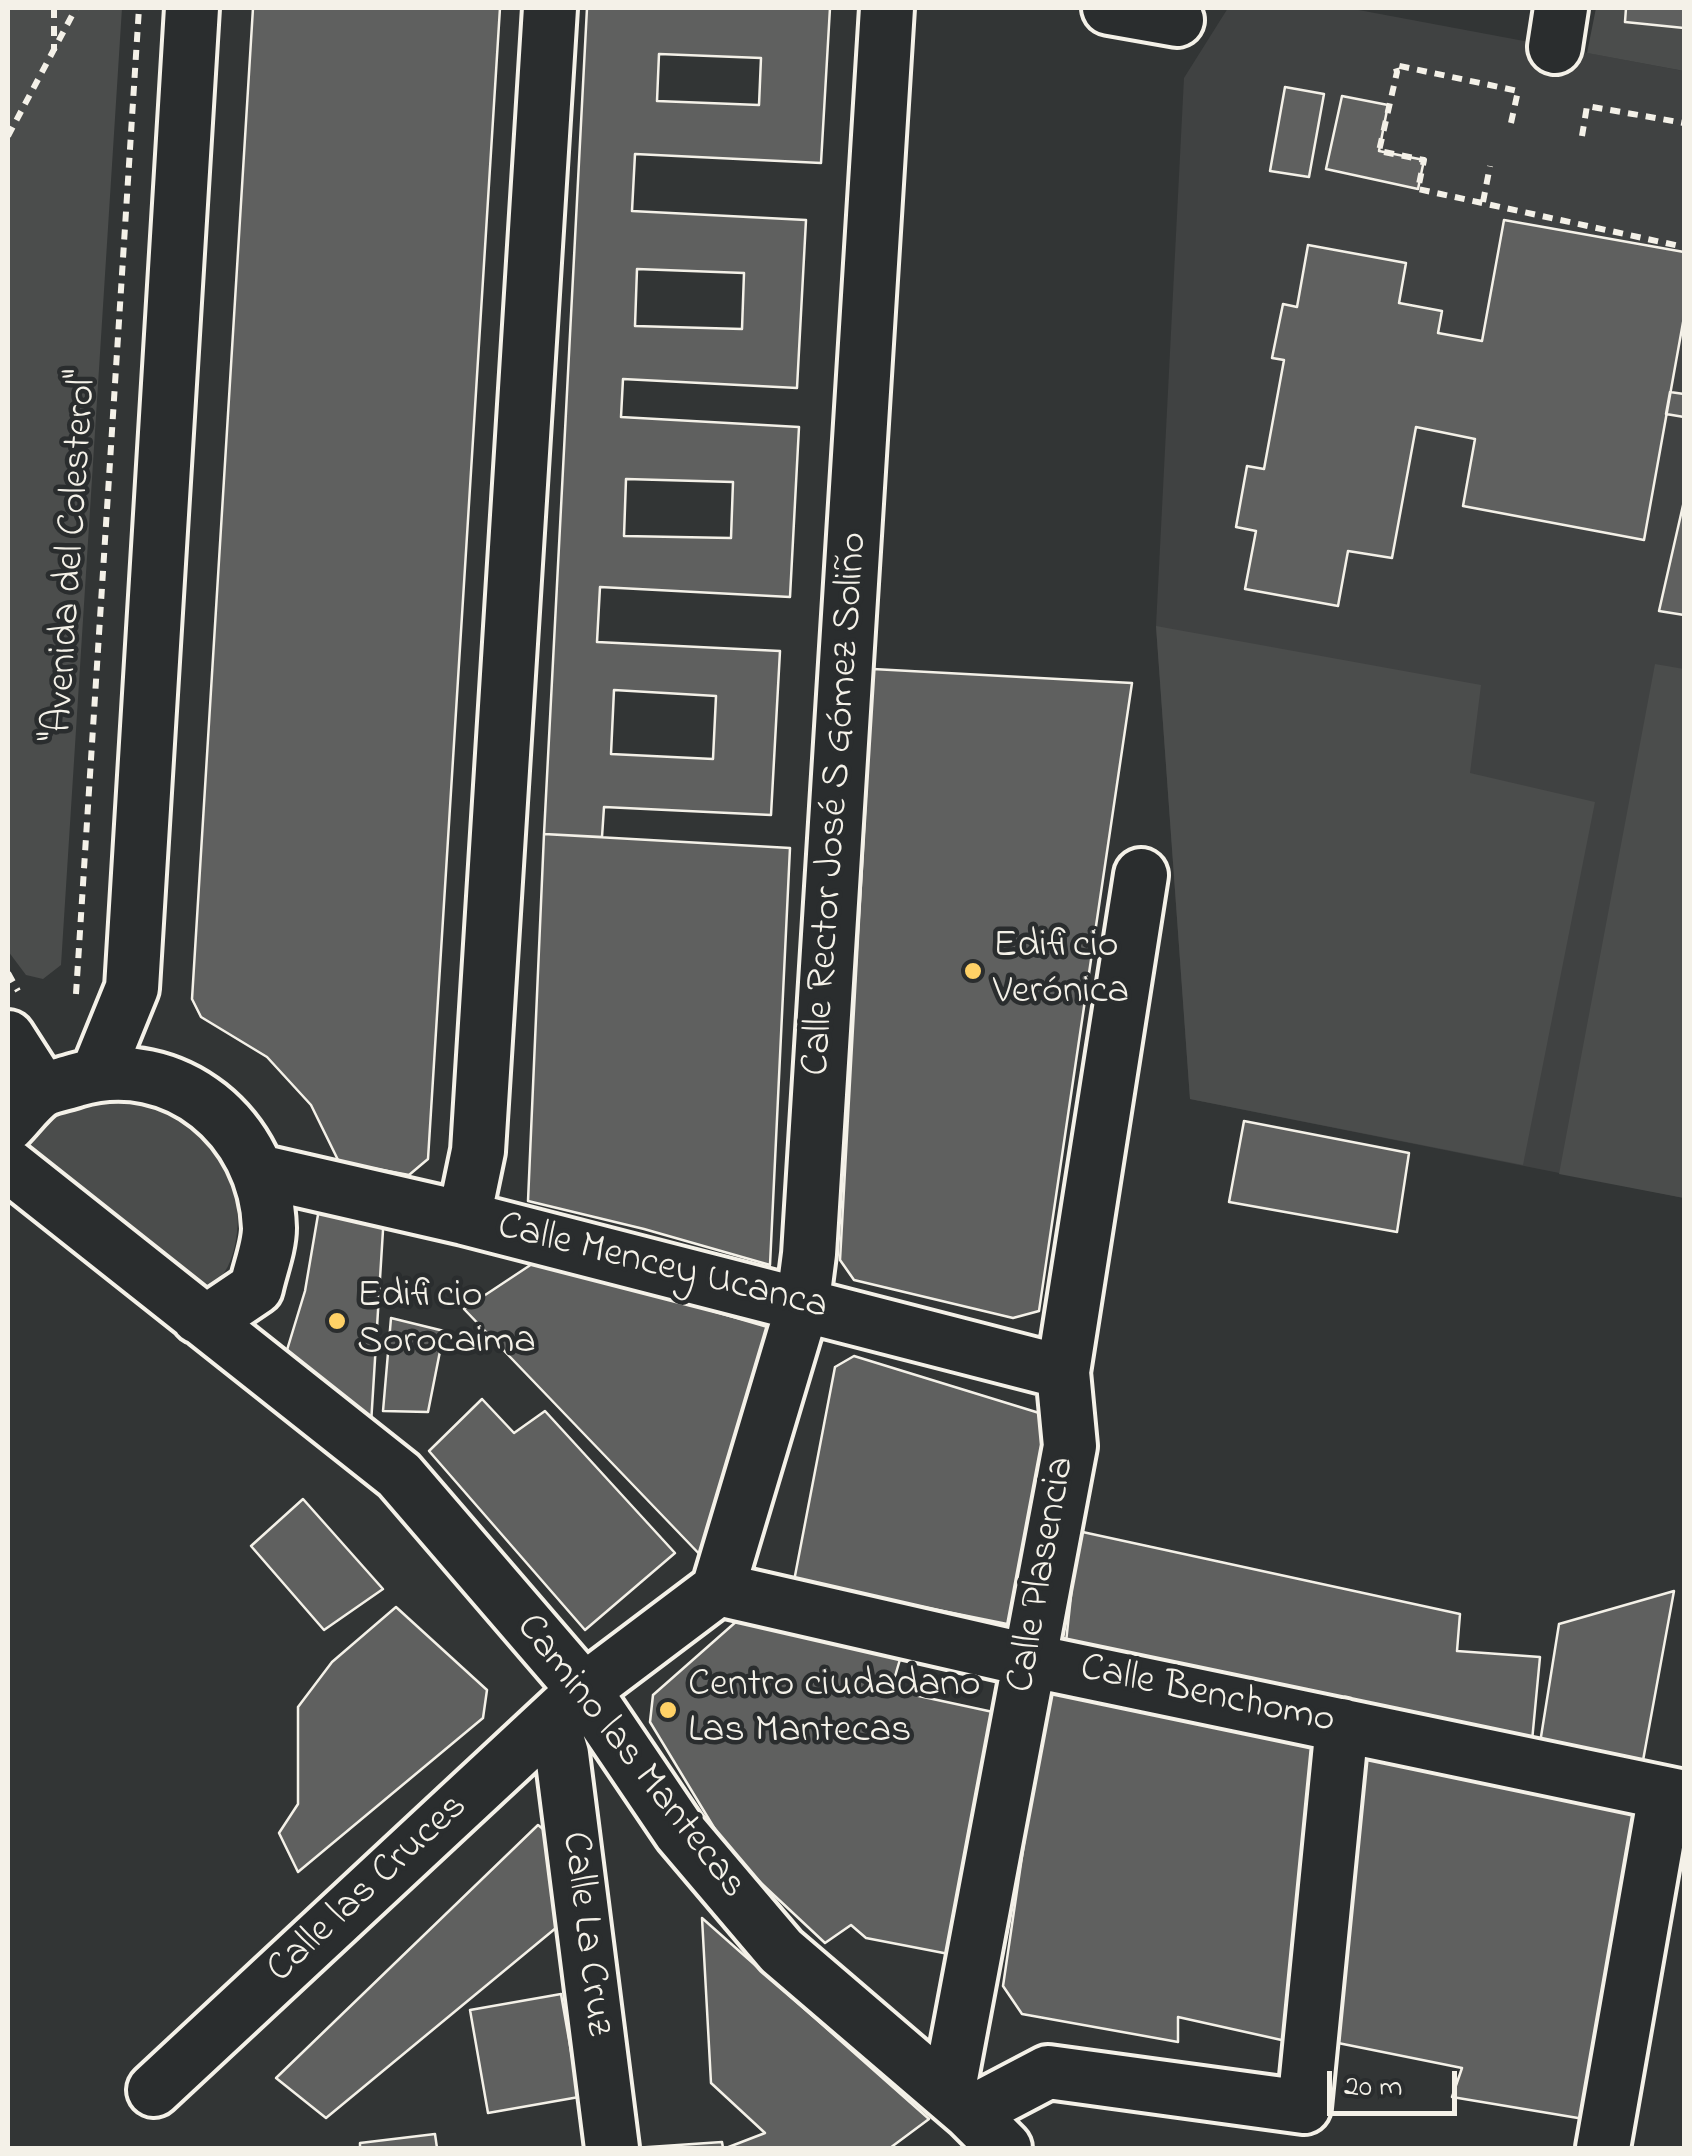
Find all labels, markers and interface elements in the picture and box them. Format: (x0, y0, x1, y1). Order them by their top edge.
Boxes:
street label: "Avenida del Colesterol" (37, 368, 111, 744)
street label: Calle Rector José S Gómez Soliño (795, 531, 881, 1077)
place label: Edificio Verónica (993, 924, 1129, 1018)
marker: Edificio Verónica (962, 960, 984, 982)
street label: Calle Mencey Ucanca (492, 1205, 832, 1333)
place label: Edificio Sorocaima (357, 1274, 536, 1368)
marker: Edificio Sorocaima (326, 1310, 348, 1332)
street label: Calle Plasencia (1000, 1453, 1088, 1697)
street label: Camino las Mantecas (503, 1606, 755, 1910)
street label: Calle Benchomo (1075, 1647, 1339, 1747)
place label: Centro ciudadano Las Mantecas (688, 1663, 981, 1757)
marker: Centro ciudadano Las Mantecas (657, 1699, 679, 1721)
street label: Calle las Cruces (259, 1785, 479, 1995)
street label: Calle La Cruz (548, 1829, 620, 2039)
scale bar (1332, 2051, 1462, 2113)
text: 20 m (1344, 2066, 1403, 2110)

